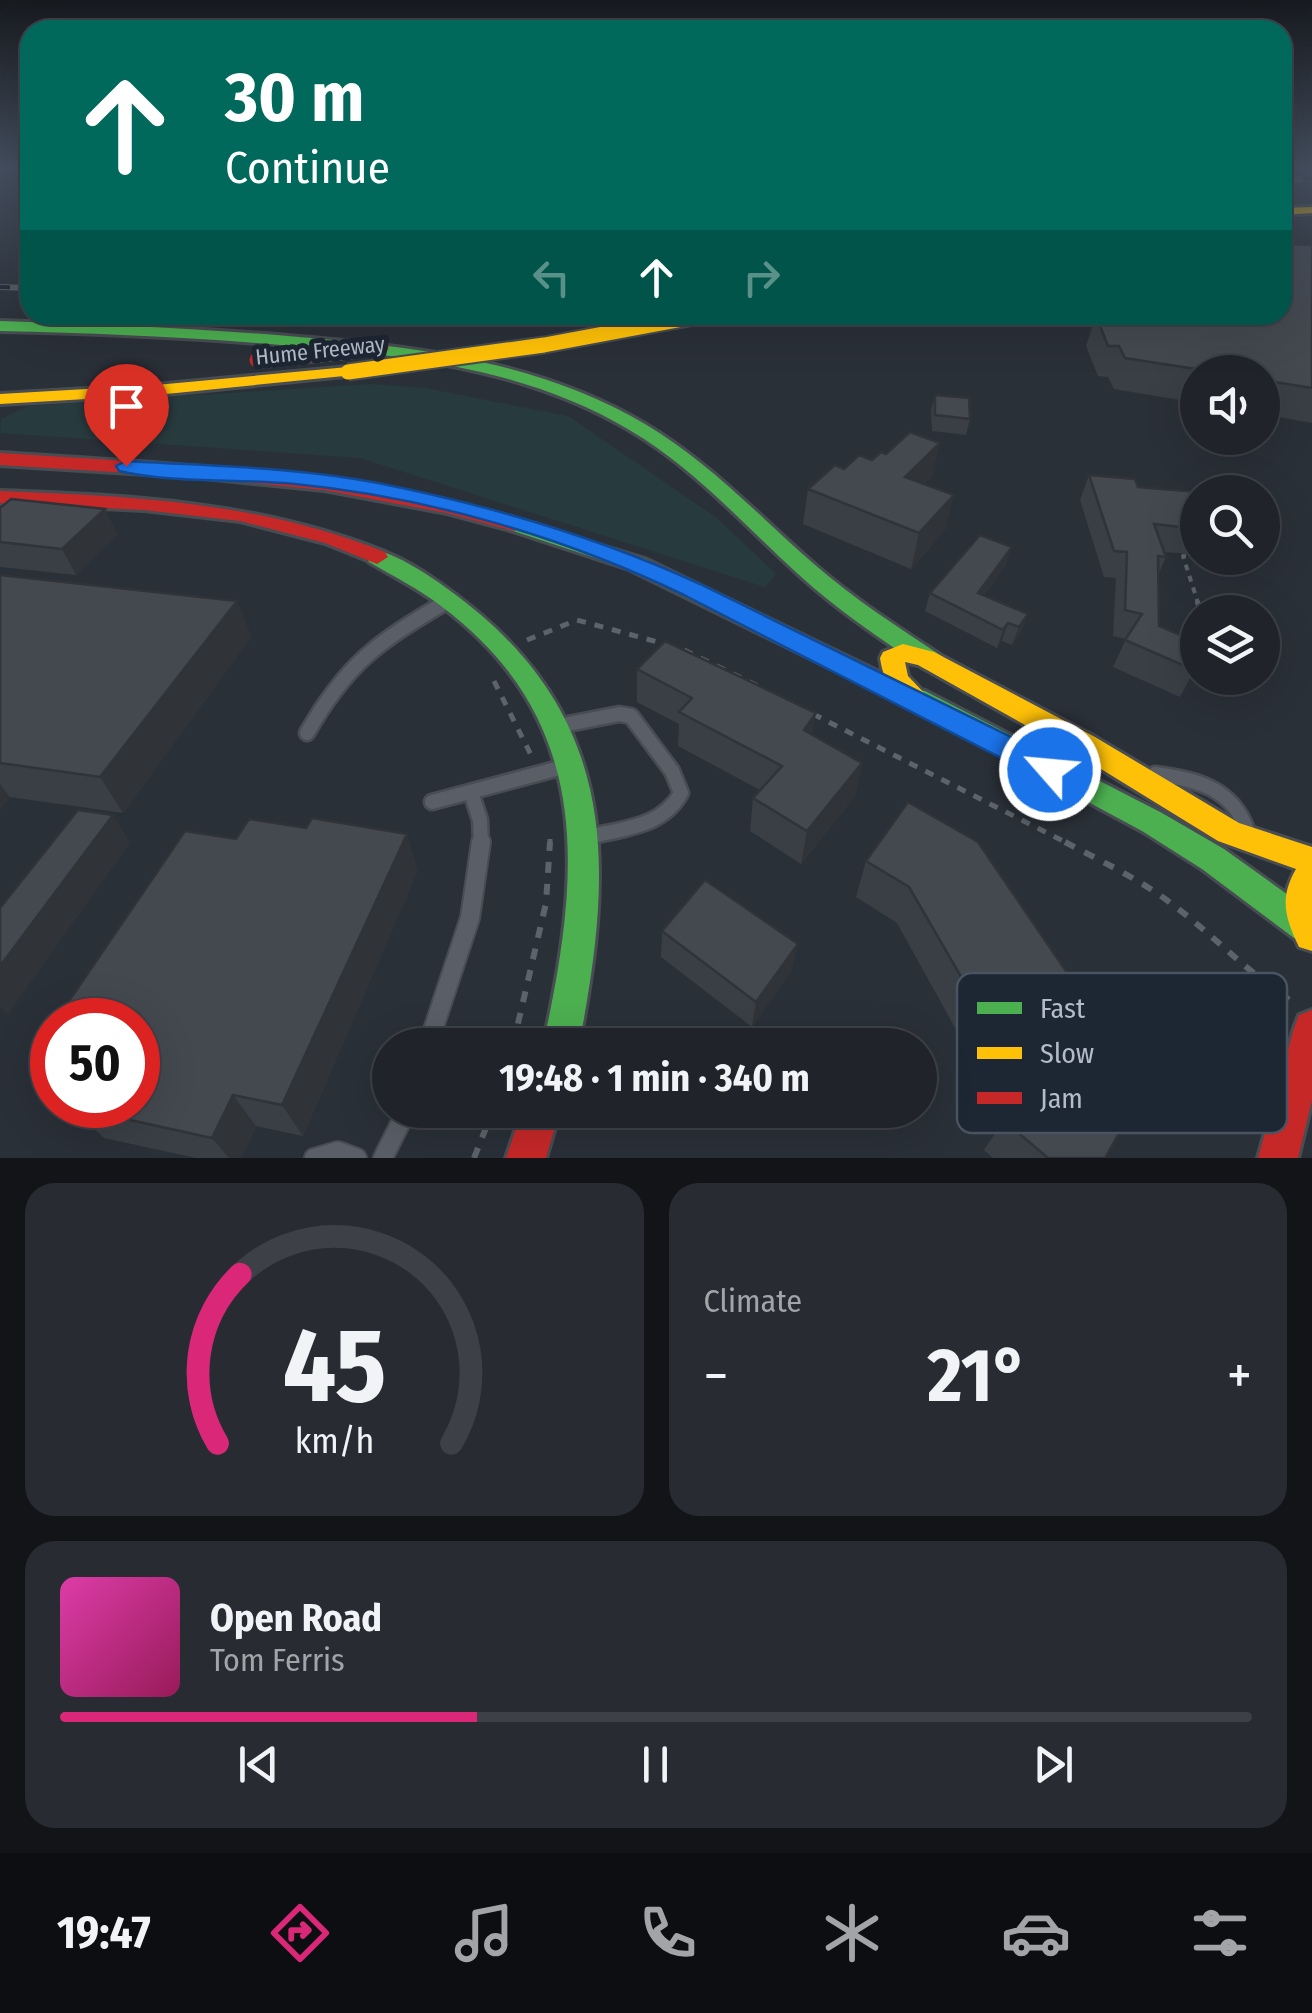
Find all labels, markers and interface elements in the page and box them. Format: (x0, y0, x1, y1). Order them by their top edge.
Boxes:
text: 30 m (225, 56, 364, 140)
icon: ahead (60, 60, 190, 190)
text: Continue (225, 141, 390, 195)
icon: left (524, 250, 579, 305)
icon: ahead (629, 250, 684, 305)
icon: right (734, 250, 789, 305)
street label: Hume Freeway (254, 330, 386, 371)
map controls (1180, 355, 1280, 695)
button: sound (1180, 355, 1280, 455)
pin (84, 364, 169, 467)
icon: arrive (99, 379, 154, 434)
button: search (1180, 475, 1280, 575)
button: layers (1180, 595, 1280, 695)
position arrow (998, 718, 1102, 822)
legend (957, 973, 1287, 1133)
text: Fast (1040, 992, 1086, 1025)
speed limit sign: 50 (30, 998, 160, 1128)
text: Slow (1040, 1037, 1094, 1070)
text: 19:48 · 1 min · 340 m (499, 1055, 810, 1101)
text: Jam (1040, 1082, 1083, 1115)
text: Climate (704, 1282, 802, 1320)
text: 45 (283, 1304, 386, 1429)
text: 21° (928, 1331, 1028, 1421)
text: − (704, 1343, 728, 1409)
text: + (1227, 1343, 1252, 1409)
text: km/h (294, 1420, 374, 1462)
text: Open Road (210, 1595, 382, 1641)
text: Tom Ferris (210, 1641, 345, 1679)
icon: previous (231, 1737, 286, 1792)
icon: pause (628, 1737, 683, 1792)
icon: next (1026, 1737, 1081, 1792)
icon: directions (265, 1898, 335, 1968)
icon: music (449, 1898, 519, 1968)
icon: phone (633, 1898, 703, 1968)
icon: climate (817, 1898, 887, 1968)
icon: car (1001, 1898, 1071, 1968)
icon: filters (1185, 1898, 1255, 1968)
text: 19:47 (57, 1906, 151, 1960)

